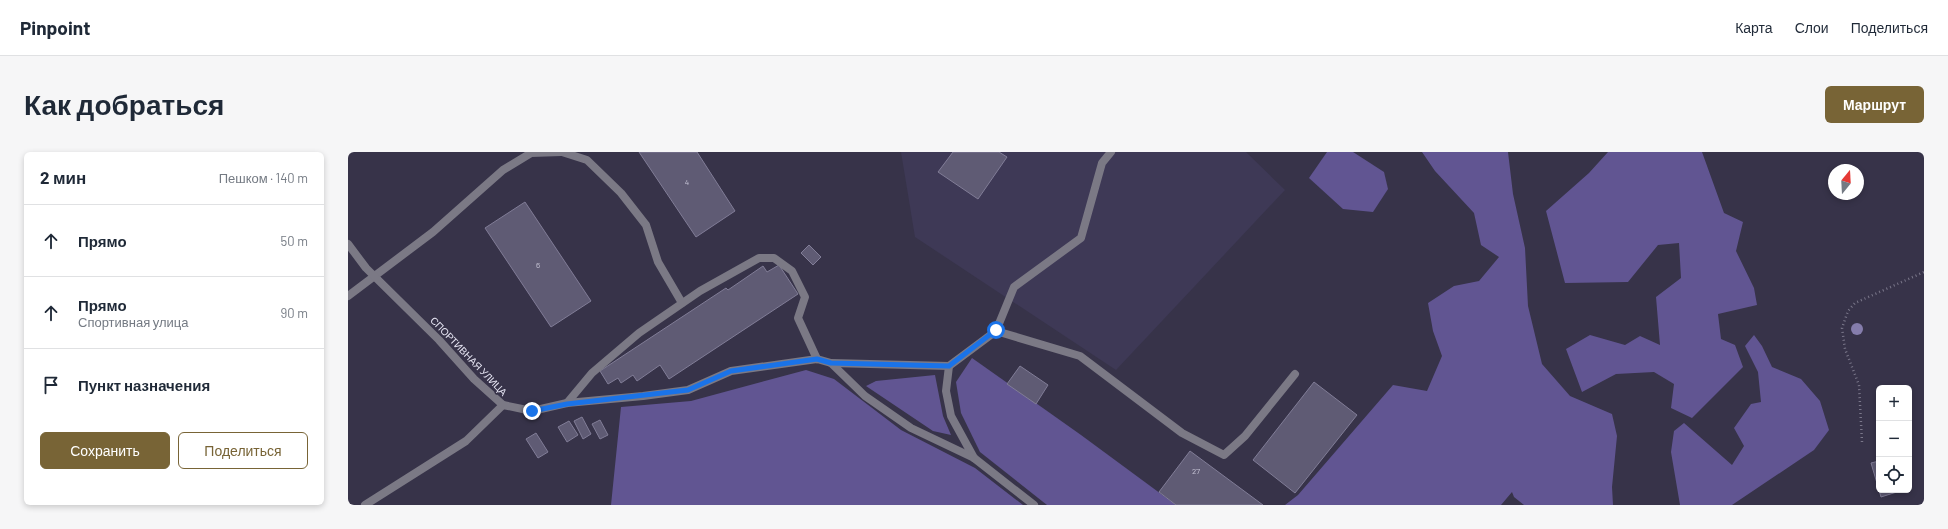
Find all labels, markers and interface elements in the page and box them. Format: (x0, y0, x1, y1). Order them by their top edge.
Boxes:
text: Pinpoint (20, 16, 90, 39)
text: Карта (1735, 19, 1773, 36)
text: Слои (1795, 19, 1829, 36)
text: Поделиться (1851, 19, 1928, 36)
button: Маршрут (1825, 86, 1924, 123)
text: Как добраться (24, 87, 224, 121)
north arrow (1828, 164, 1864, 200)
text: 2 мин (40, 167, 86, 187)
text: Пешком · 140 m (219, 170, 308, 186)
house number: 4 (685, 177, 689, 187)
icon: ahead (40, 230, 62, 252)
text: Прямо (78, 232, 127, 250)
text: 50 m (281, 233, 308, 249)
house number: 6 (536, 260, 540, 270)
text: Прямо (78, 296, 127, 314)
icon: ahead (40, 302, 62, 324)
text: 90 m (281, 305, 308, 321)
text: Спортивная улица (78, 314, 189, 330)
street label: СПОРТИВНАЯ УЛИЦА (428, 314, 510, 398)
route start (987, 321, 1005, 339)
icon: arrive (40, 374, 62, 396)
text: Пункт назначения (78, 376, 210, 394)
map controls (1876, 385, 1912, 493)
button: + (1876, 385, 1912, 421)
route end (523, 402, 541, 420)
button: − (1876, 421, 1912, 457)
button: Сохранить (40, 432, 170, 469)
button: Поделиться (178, 432, 308, 469)
button: locate (1876, 457, 1912, 493)
house number: 27 (1192, 466, 1200, 476)

